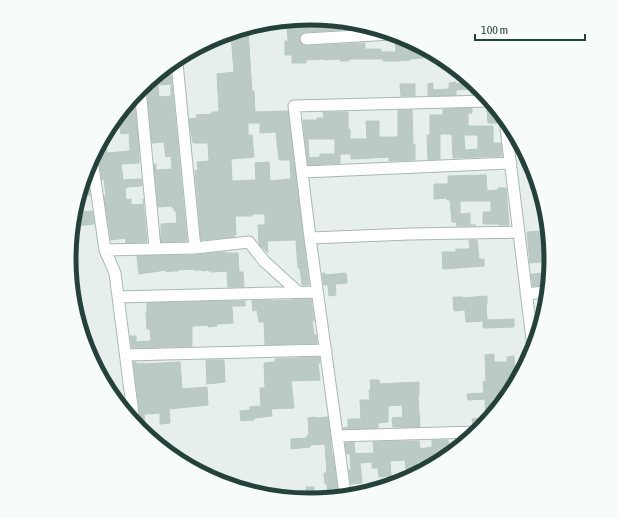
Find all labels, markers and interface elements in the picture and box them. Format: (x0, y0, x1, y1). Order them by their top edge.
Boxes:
scale bar (475, 16, 585, 42)
text: 100 m (481, 23, 508, 37)

